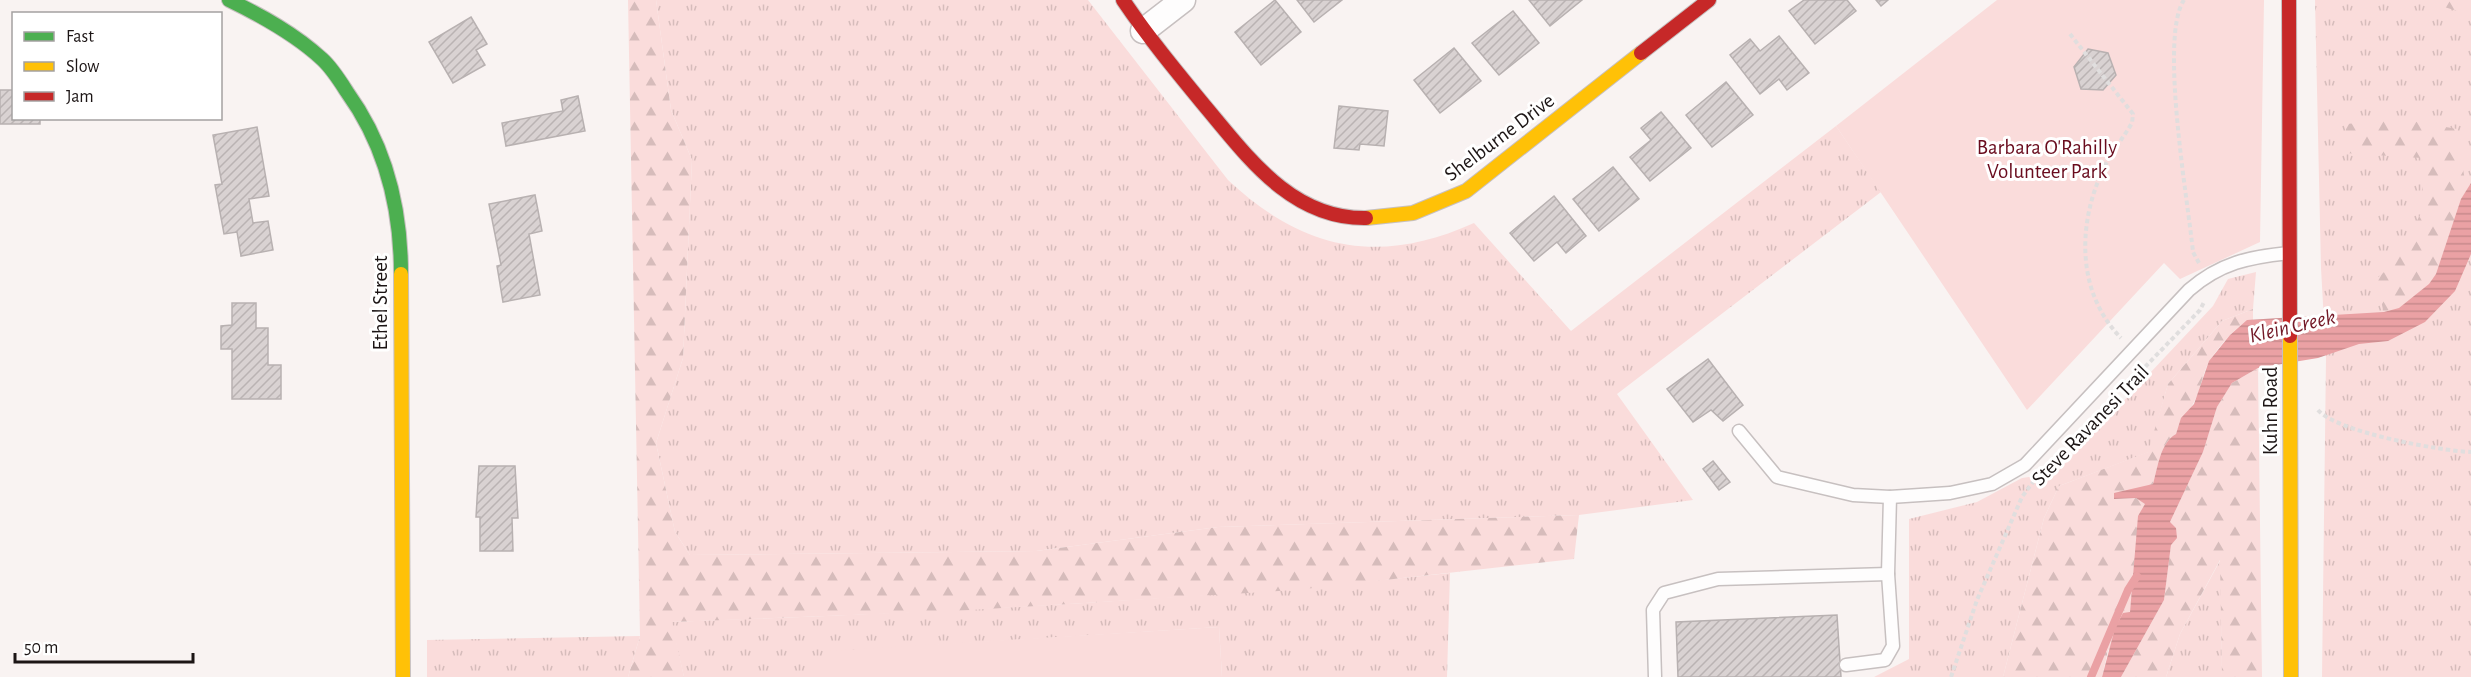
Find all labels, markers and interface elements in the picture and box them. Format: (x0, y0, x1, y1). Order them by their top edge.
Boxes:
legend (12, 12, 222, 120)
text: Fast (66, 28, 94, 46)
text: Slow (66, 58, 99, 76)
text: Jam (66, 88, 94, 106)
street label: Shelburne Drive (1441, 90, 1558, 185)
park label: Barbara O'Rahilly Volunteer Park (1977, 137, 2117, 182)
street label: Ethel Street (370, 255, 391, 351)
water label: Klein Creek (2247, 305, 2338, 347)
street label: Steve Ravanesi Trail (2028, 361, 2153, 490)
street label: Kuhn Road (2260, 367, 2281, 455)
scale bar (15, 626, 194, 664)
text: 50 m (24, 639, 58, 657)

